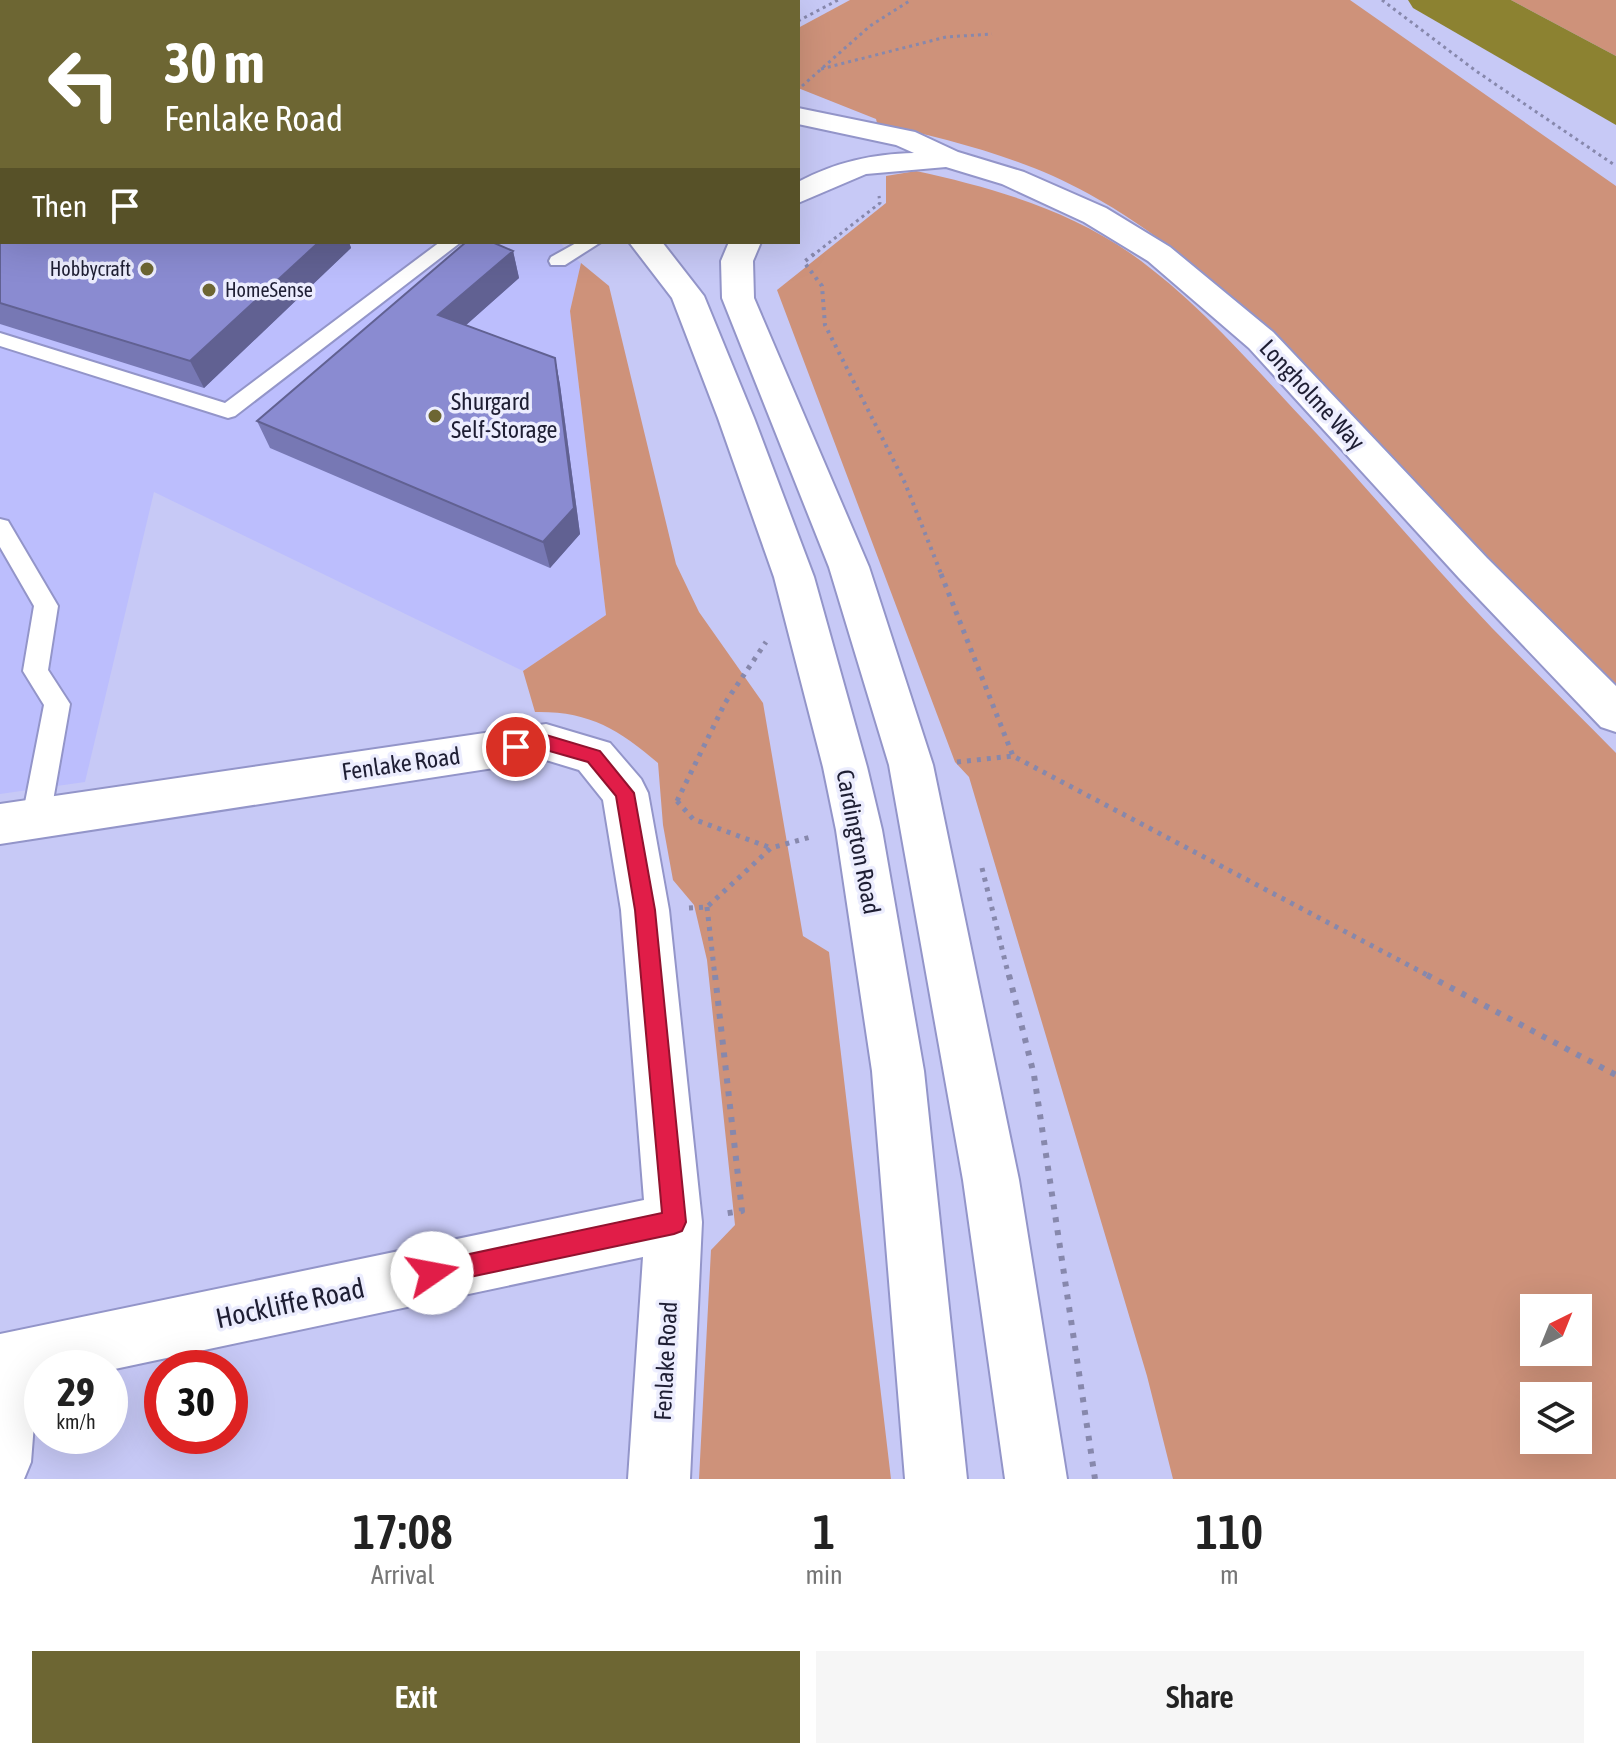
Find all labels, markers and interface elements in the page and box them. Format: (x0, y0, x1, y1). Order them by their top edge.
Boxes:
text: 30 m (164, 31, 265, 95)
icon: left (32, 32, 136, 136)
text: Fenlake Road (164, 97, 343, 139)
icon: arrive (103, 184, 147, 228)
text: Then (32, 189, 87, 223)
place label: Hobbycraft (50, 257, 131, 280)
marker: Hobbycraft (138, 260, 156, 278)
place label: HomeSense (225, 278, 313, 301)
marker: HomeSense (200, 281, 218, 299)
street label: Longholme Way (1254, 334, 1370, 456)
place label: Shurgard Self-Storage (451, 388, 558, 443)
marker: Shurgard Self-Storage (426, 407, 444, 425)
pin (482, 713, 550, 781)
icon: arrive (494, 725, 538, 769)
street label: Fenlake Road (340, 742, 462, 785)
street label: Cardington Road (831, 767, 886, 916)
position arrow (390, 1231, 474, 1315)
street label: Hockliffe Road (213, 1272, 367, 1334)
north arrow (1520, 1294, 1592, 1366)
map controls (1520, 1294, 1592, 1454)
street label: Fenlake Road (649, 1301, 682, 1421)
speed limit sign: 30 (144, 1350, 248, 1454)
text: 29 (57, 1369, 95, 1414)
button: layers (1520, 1382, 1592, 1454)
text: km/h (56, 1410, 96, 1433)
text: 17:08 (353, 1504, 453, 1559)
text: 1 (813, 1504, 835, 1559)
text: 110 (1196, 1504, 1263, 1559)
text: Arrival (371, 1560, 434, 1590)
text: min (805, 1560, 843, 1590)
text: m (1220, 1560, 1239, 1590)
button: Exit (32, 1651, 800, 1743)
button: Share (816, 1651, 1584, 1743)

